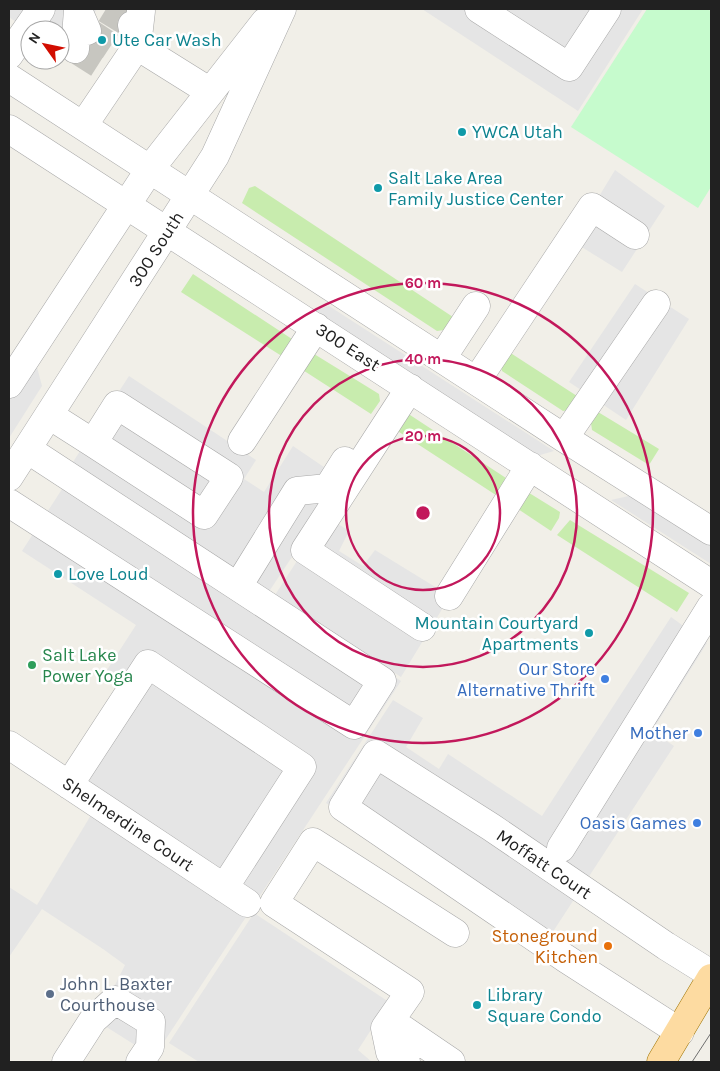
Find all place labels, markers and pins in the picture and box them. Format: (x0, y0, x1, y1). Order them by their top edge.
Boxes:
place label: Ute Car Wash (112, 29, 222, 51)
marker: Ute Car Wash (96, 34, 108, 46)
place label: YWCA Utah (472, 121, 563, 143)
marker: YWCA Utah (456, 126, 468, 138)
place label: Salt Lake Area Family Justice Center (388, 167, 564, 210)
marker: Salt Lake Area Family Justice Center (372, 182, 384, 194)
centre of rings (414, 504, 432, 522)
place label: Love Loud (68, 563, 149, 585)
marker: Love Loud (52, 568, 64, 580)
place label: Mountain Courtyard Apartments (414, 612, 579, 655)
marker: Mountain Courtyard Apartments (583, 627, 595, 639)
place label: Salt Lake Power Yoga (42, 644, 133, 687)
place label: Our Store Alternative Thrift (457, 658, 595, 701)
marker: Salt Lake Power Yoga (26, 659, 38, 671)
marker: Our Store Alternative Thrift (599, 673, 611, 685)
place label: Mother (630, 722, 688, 744)
marker: Mother (692, 727, 704, 739)
place label: Oasis Games (580, 812, 687, 834)
marker: Oasis Games (691, 817, 703, 829)
place label: Stoneground Kitchen (491, 925, 598, 968)
marker: Stoneground Kitchen (602, 940, 614, 952)
place label: John L. Baxter Courthouse (60, 973, 172, 1016)
place label: Library Square Condo (487, 984, 601, 1027)
marker: John L. Baxter Courthouse (44, 988, 56, 1000)
marker: Library Square Condo (471, 999, 483, 1011)

